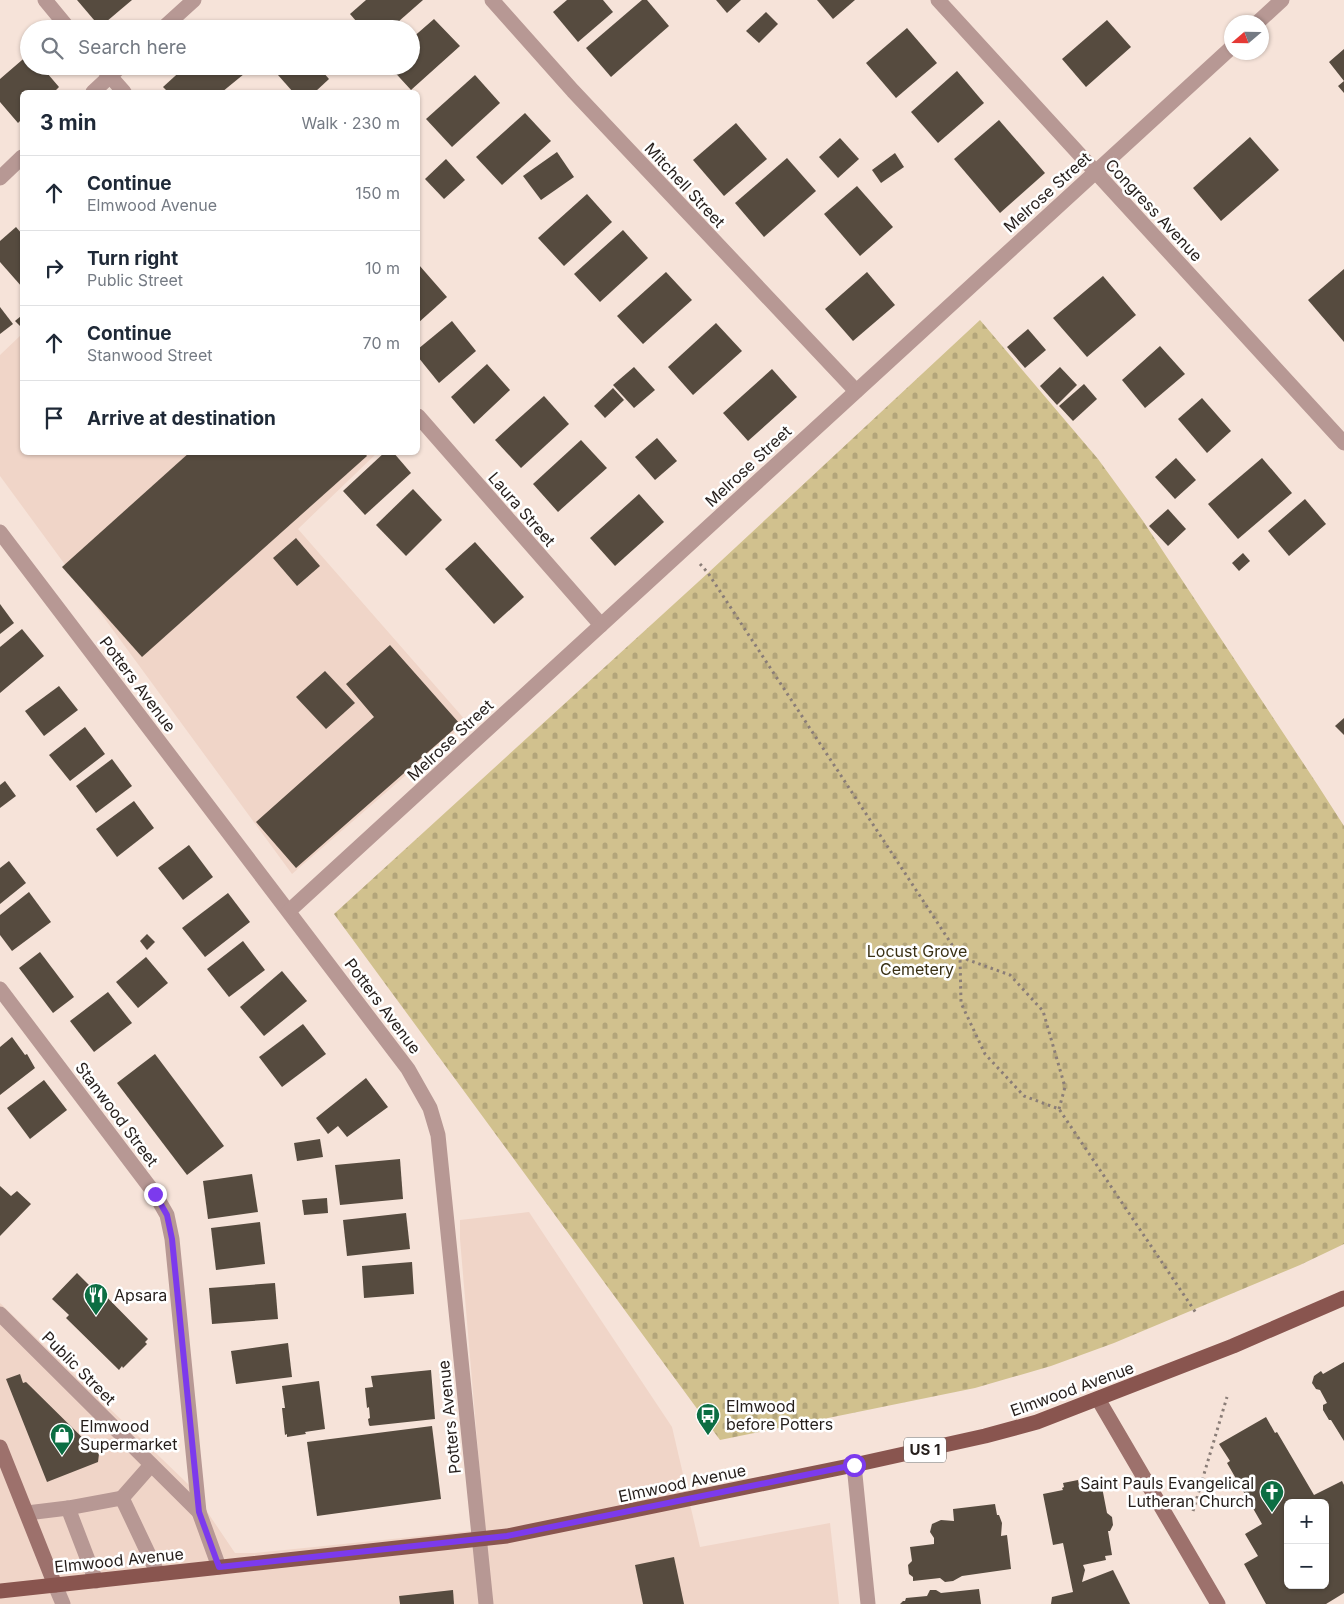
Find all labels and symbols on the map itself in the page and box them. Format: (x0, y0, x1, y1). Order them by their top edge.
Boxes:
north arrow (1224, 15, 1269, 60)
street label: Mitchell Street (641, 138, 729, 232)
street label: Melrose Street (999, 148, 1095, 236)
street label: Congress Avenue (1101, 154, 1207, 266)
street label: Melrose Street (701, 421, 795, 511)
street label: Laura Street (484, 468, 560, 550)
street label: Potters Avenue (96, 632, 180, 736)
street label: Melrose Street (403, 695, 497, 785)
park label: Locust Grove Cemetery (867, 941, 967, 979)
street label: Potters Avenue (341, 954, 425, 1058)
street label: Stanwood Street (71, 1058, 163, 1170)
route end (144, 1183, 167, 1206)
restaurant icon: Apsara (83, 1282, 109, 1316)
place label: Apsara (114, 1285, 167, 1305)
street label: Public Street (38, 1327, 120, 1409)
street label: Elmwood Avenue (1007, 1357, 1137, 1421)
street label: Potters Avenue (433, 1359, 465, 1475)
place label: Elmwood before Potters (726, 1396, 833, 1434)
bus stop icon: Elmwood before Potters (695, 1402, 721, 1436)
place label: Elmwood Supermarket (80, 1416, 177, 1454)
shop icon: Elmwood Supermarket (49, 1422, 75, 1456)
road number: US 1 (904, 1438, 946, 1462)
route start (843, 1454, 866, 1477)
street label: Elmwood Avenue (616, 1460, 748, 1506)
place label: Saint Pauls Evangelical Lutheran Church (1080, 1473, 1254, 1511)
church icon: Saint Pauls Evangelical Lutheran Church (1259, 1479, 1285, 1513)
street label: Elmwood Avenue (53, 1543, 185, 1577)

